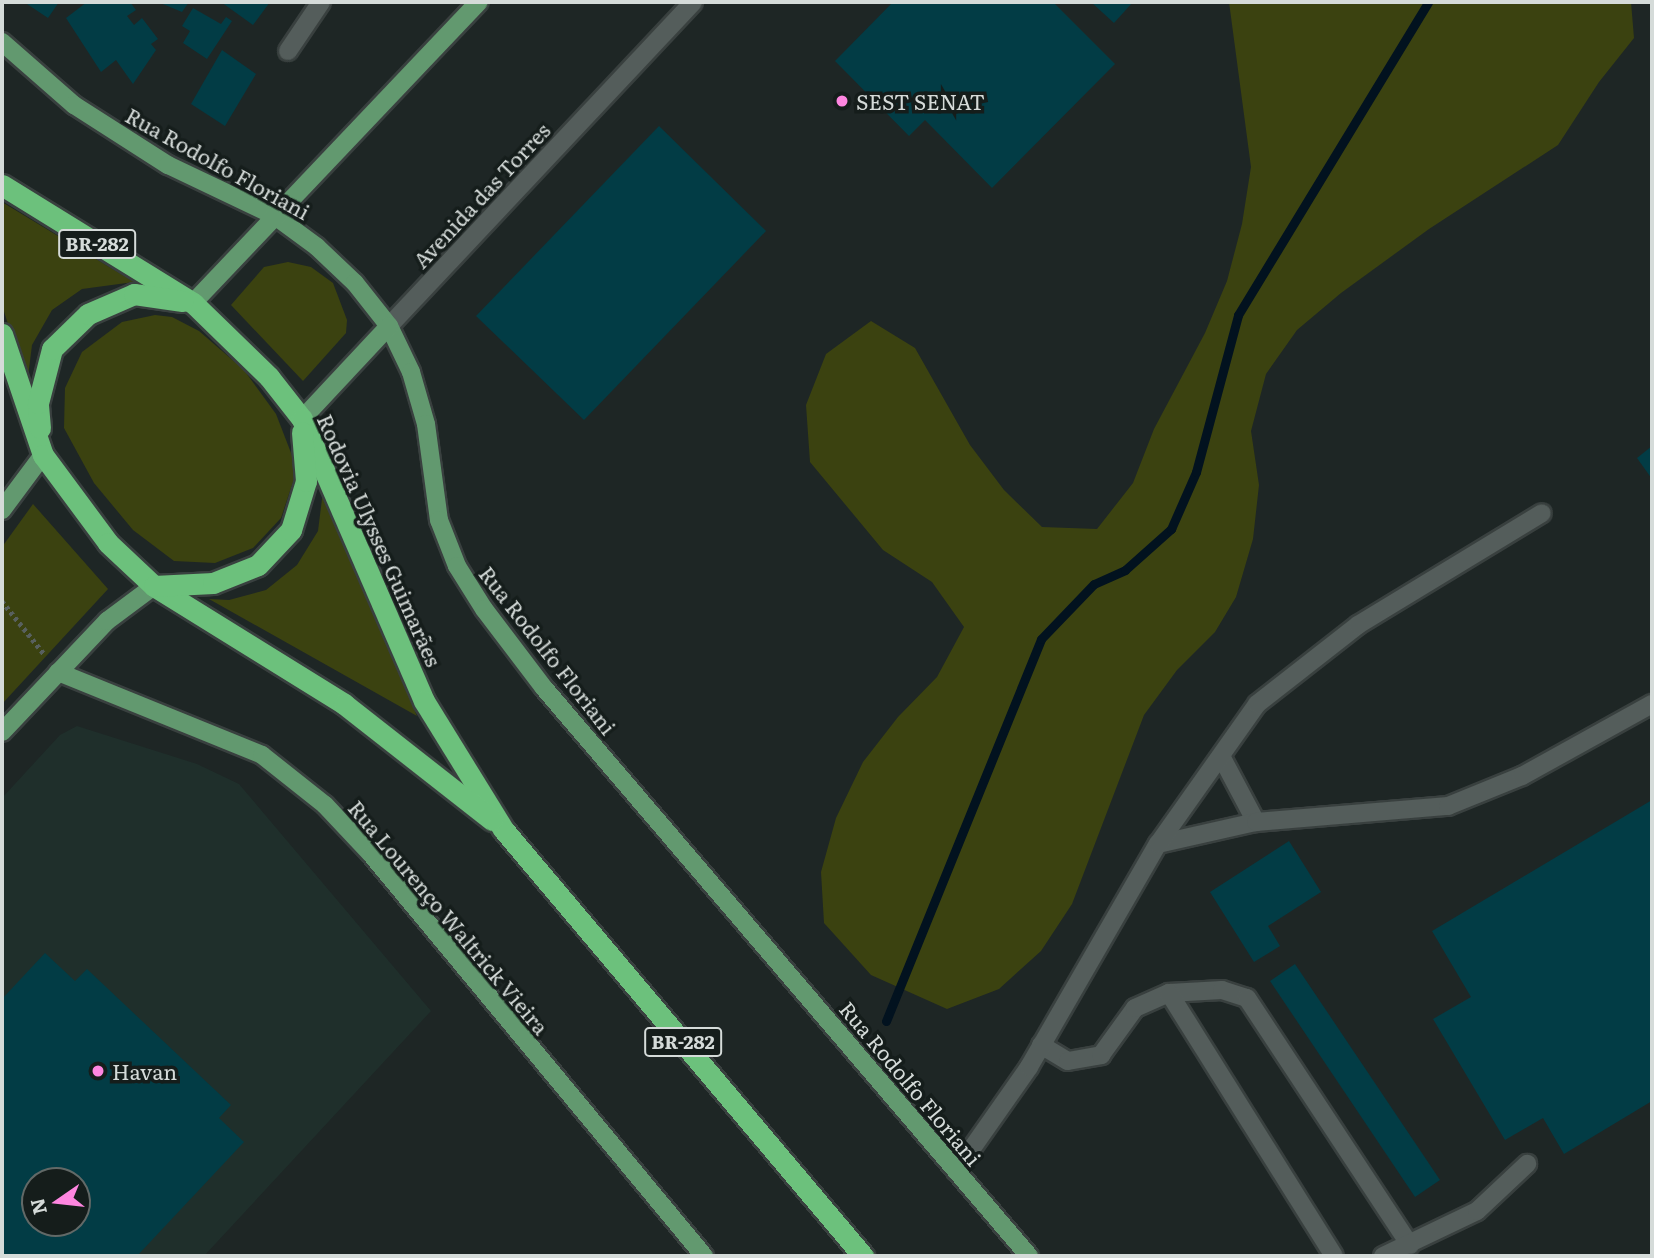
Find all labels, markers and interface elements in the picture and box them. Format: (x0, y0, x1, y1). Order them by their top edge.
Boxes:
place label: SEST SENAT (856, 88, 985, 114)
marker: SEST SENAT (834, 93, 850, 109)
street label: Rua Rodolfo Floriani (122, 102, 314, 224)
street label: Avenida das Torres (407, 117, 555, 273)
road number: BR-282 (57, 228, 137, 260)
street label: Rodovia Ulysses Guimarães (313, 410, 447, 670)
street label: Rua Rodolfo Floriani (475, 561, 621, 739)
street label: Rua Lourenço Waltrick Vieira (344, 795, 554, 1039)
street label: Rua Rodolfo Floriani (835, 996, 987, 1170)
road number: BR-282 (643, 1026, 723, 1058)
place label: Havan (112, 1058, 177, 1084)
marker: Havan (90, 1063, 106, 1079)
north arrow (21, 1167, 91, 1237)
text: N (22, 1195, 53, 1218)

